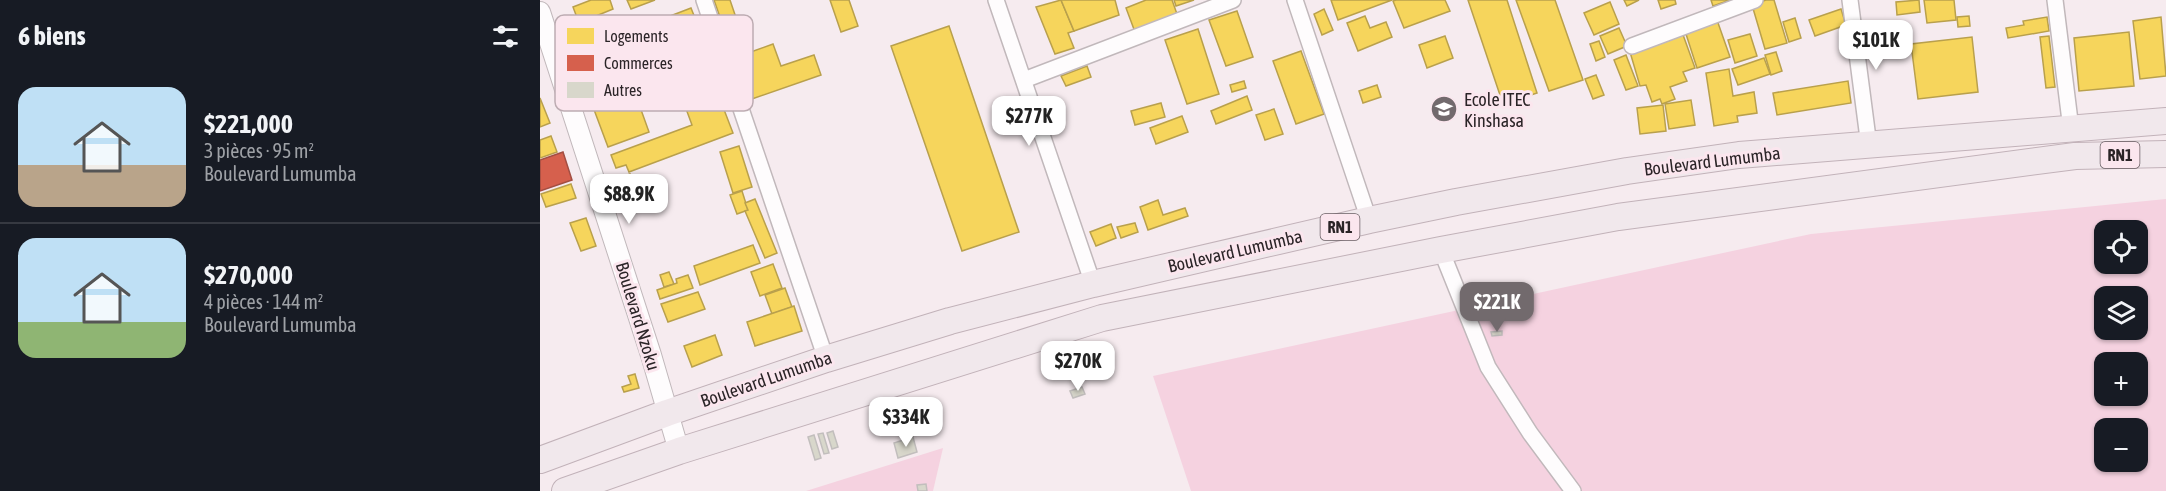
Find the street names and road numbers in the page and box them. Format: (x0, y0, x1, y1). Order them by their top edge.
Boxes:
street label: Boulevard Lumumba (1643, 142, 1781, 180)
road number: RN1 (2100, 142, 2140, 168)
road number: RN1 (1320, 214, 1360, 240)
street label: Boulevard Lumumba (1166, 225, 1304, 277)
street label: Boulevard Nzoku (612, 259, 664, 373)
street label: Boulevard Lumumba (698, 347, 834, 411)

